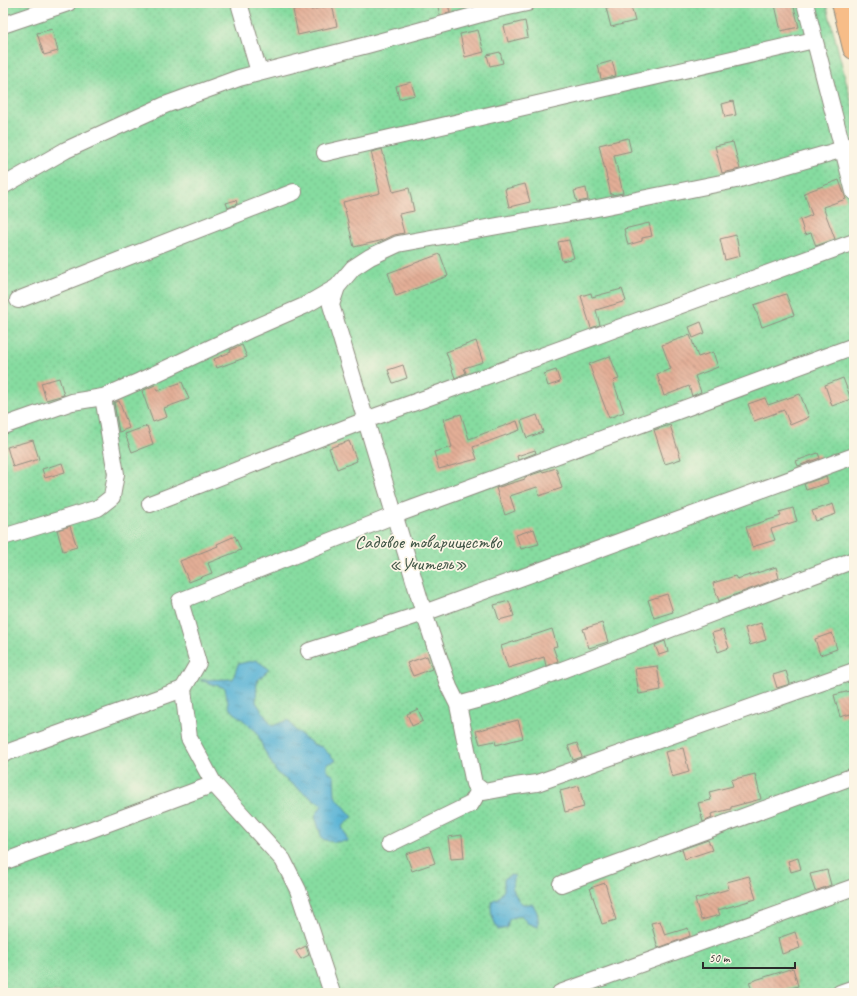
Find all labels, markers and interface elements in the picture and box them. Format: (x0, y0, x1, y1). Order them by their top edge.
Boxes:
park label: Садовое товарищество «Учитель» (355, 530, 503, 576)
scale bar (703, 944, 795, 970)
text: 50 m (709, 950, 731, 966)

